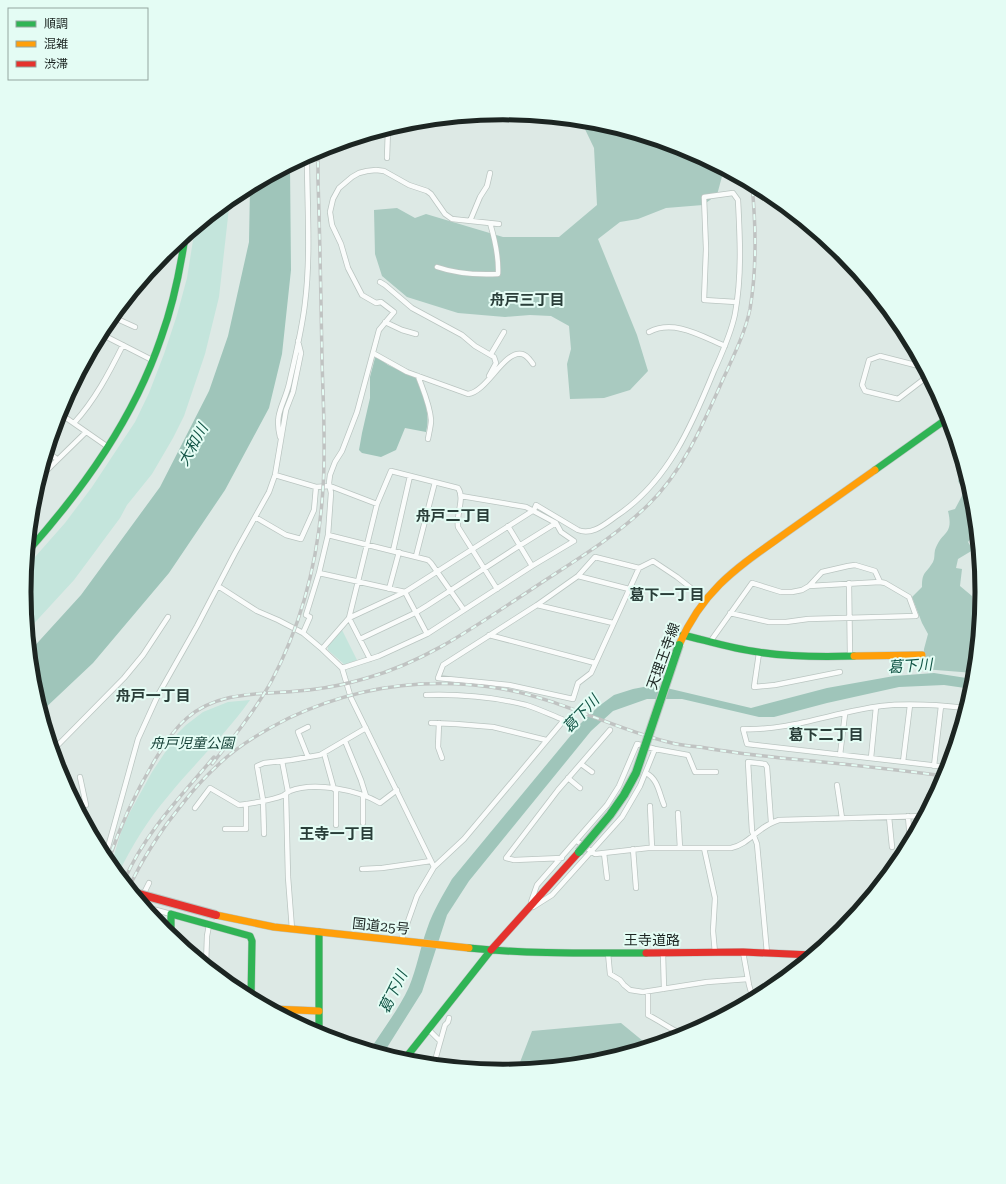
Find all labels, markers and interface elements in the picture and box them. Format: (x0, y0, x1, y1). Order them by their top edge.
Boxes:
legend (8, 8, 148, 80)
text: 順調 (44, 17, 68, 31)
text: 混雑 (44, 37, 68, 51)
text: 渋滞 (44, 57, 68, 71)
district label: 舟戸三丁目 (489, 291, 565, 309)
water label: 大和川 (174, 419, 213, 469)
district label: 舟戸二丁目 (415, 507, 491, 525)
district label: 葛下一丁目 (629, 586, 705, 604)
street label: 天理王寺線 (644, 620, 682, 692)
water label: 葛下川 (887, 655, 935, 677)
district label: 舟戸一丁目 (115, 687, 191, 705)
water label: 葛下川 (559, 690, 604, 737)
district label: 葛下二丁目 (788, 726, 864, 744)
park label: 舟戸児童公園 (150, 735, 236, 751)
district label: 王寺一丁目 (299, 825, 375, 843)
street label: 国道25号 (351, 915, 411, 937)
street label: 王寺道路 (624, 932, 680, 948)
water label: 葛下川 (375, 966, 412, 1016)

